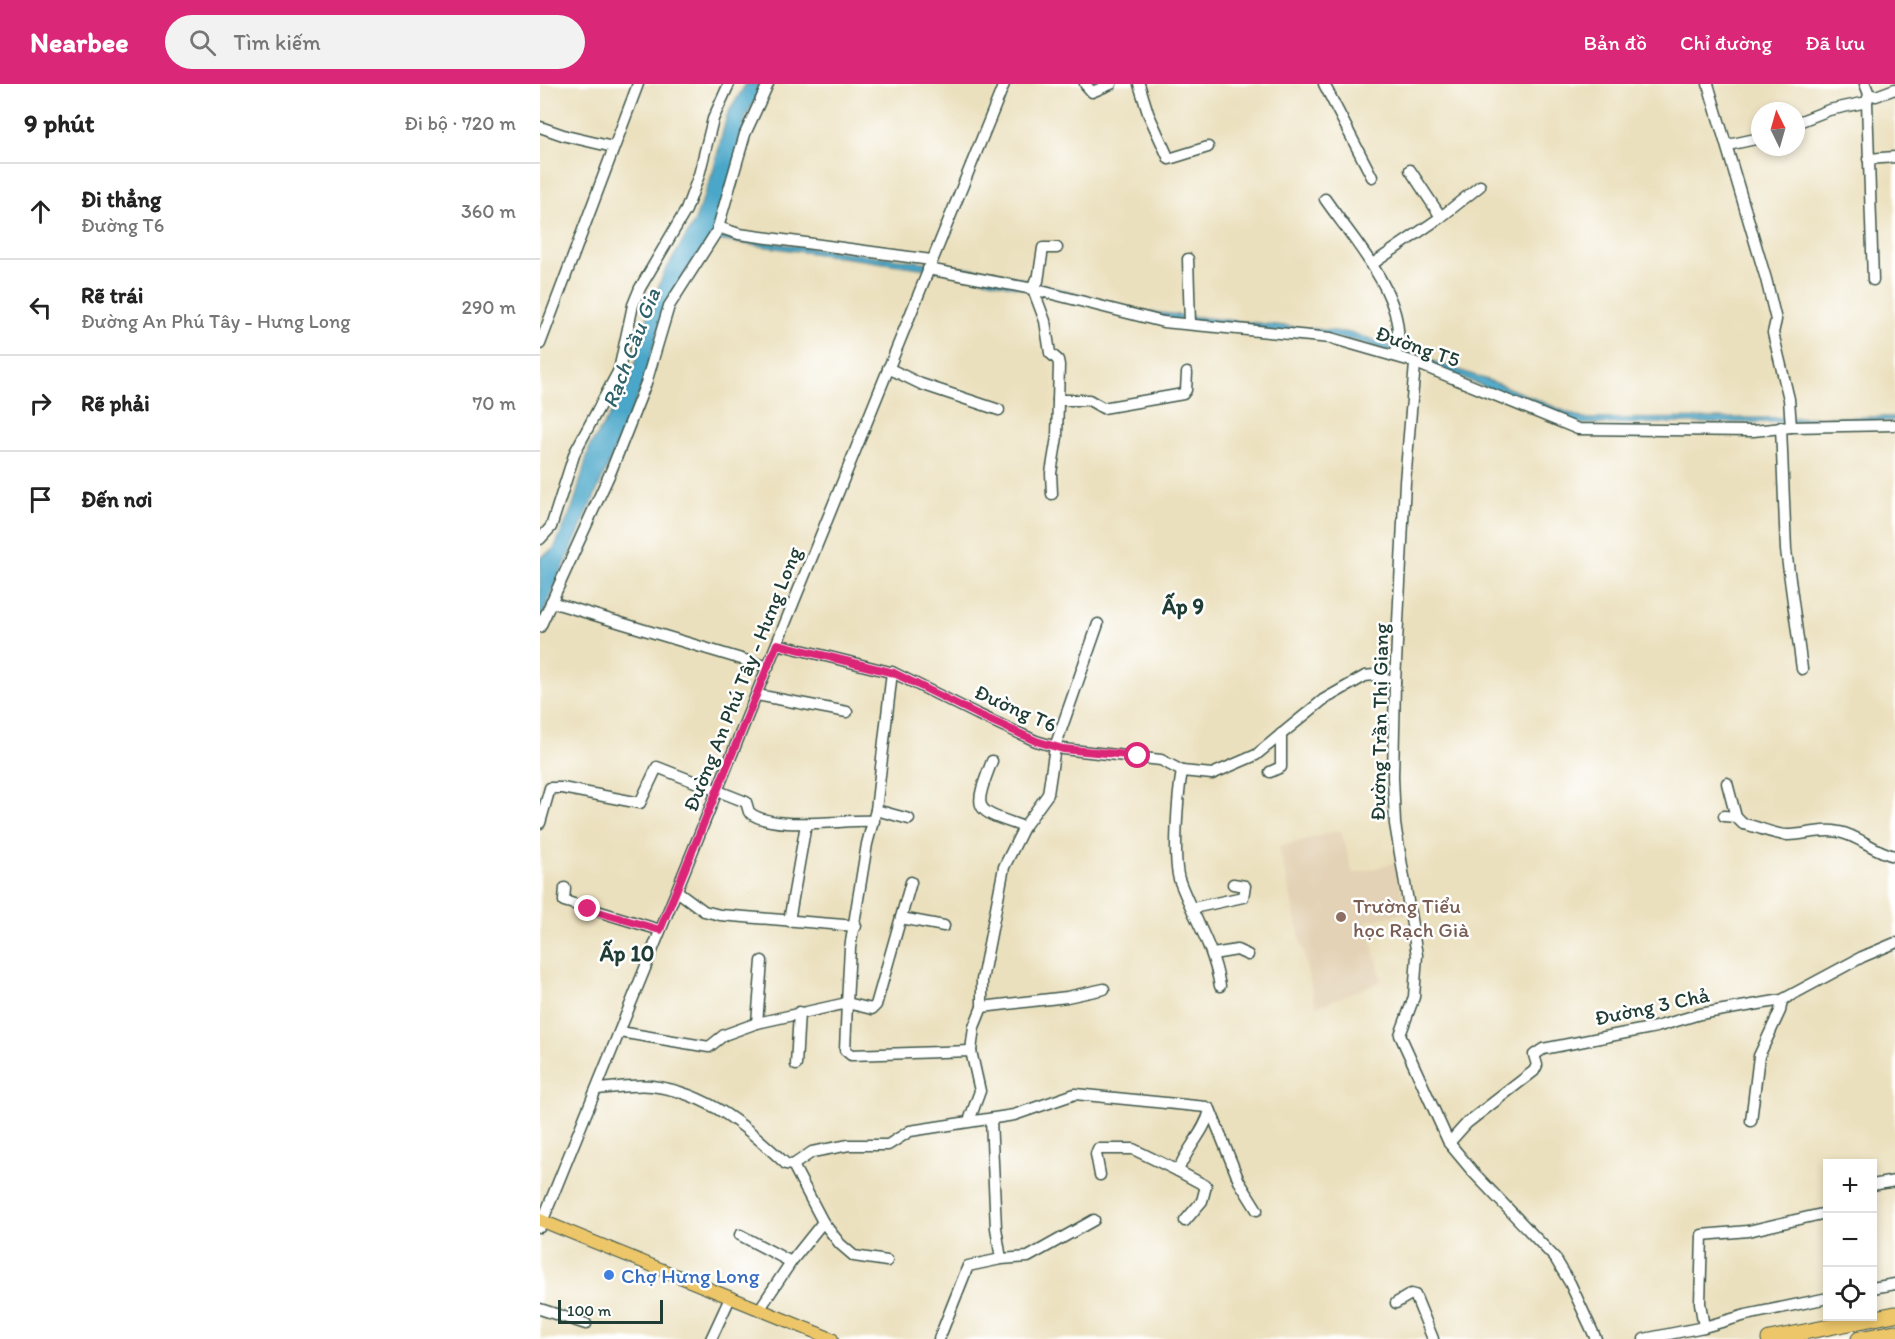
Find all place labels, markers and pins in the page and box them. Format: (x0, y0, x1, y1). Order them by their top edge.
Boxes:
place label: Trường Tiểu học Rạch Già (1353, 893, 1469, 942)
marker: Trường Tiểu học Rạch Già (1334, 910, 1348, 924)
place label: Chợ Hưng Long (621, 1263, 760, 1288)
marker: Chợ Hưng Long (602, 1268, 616, 1282)

